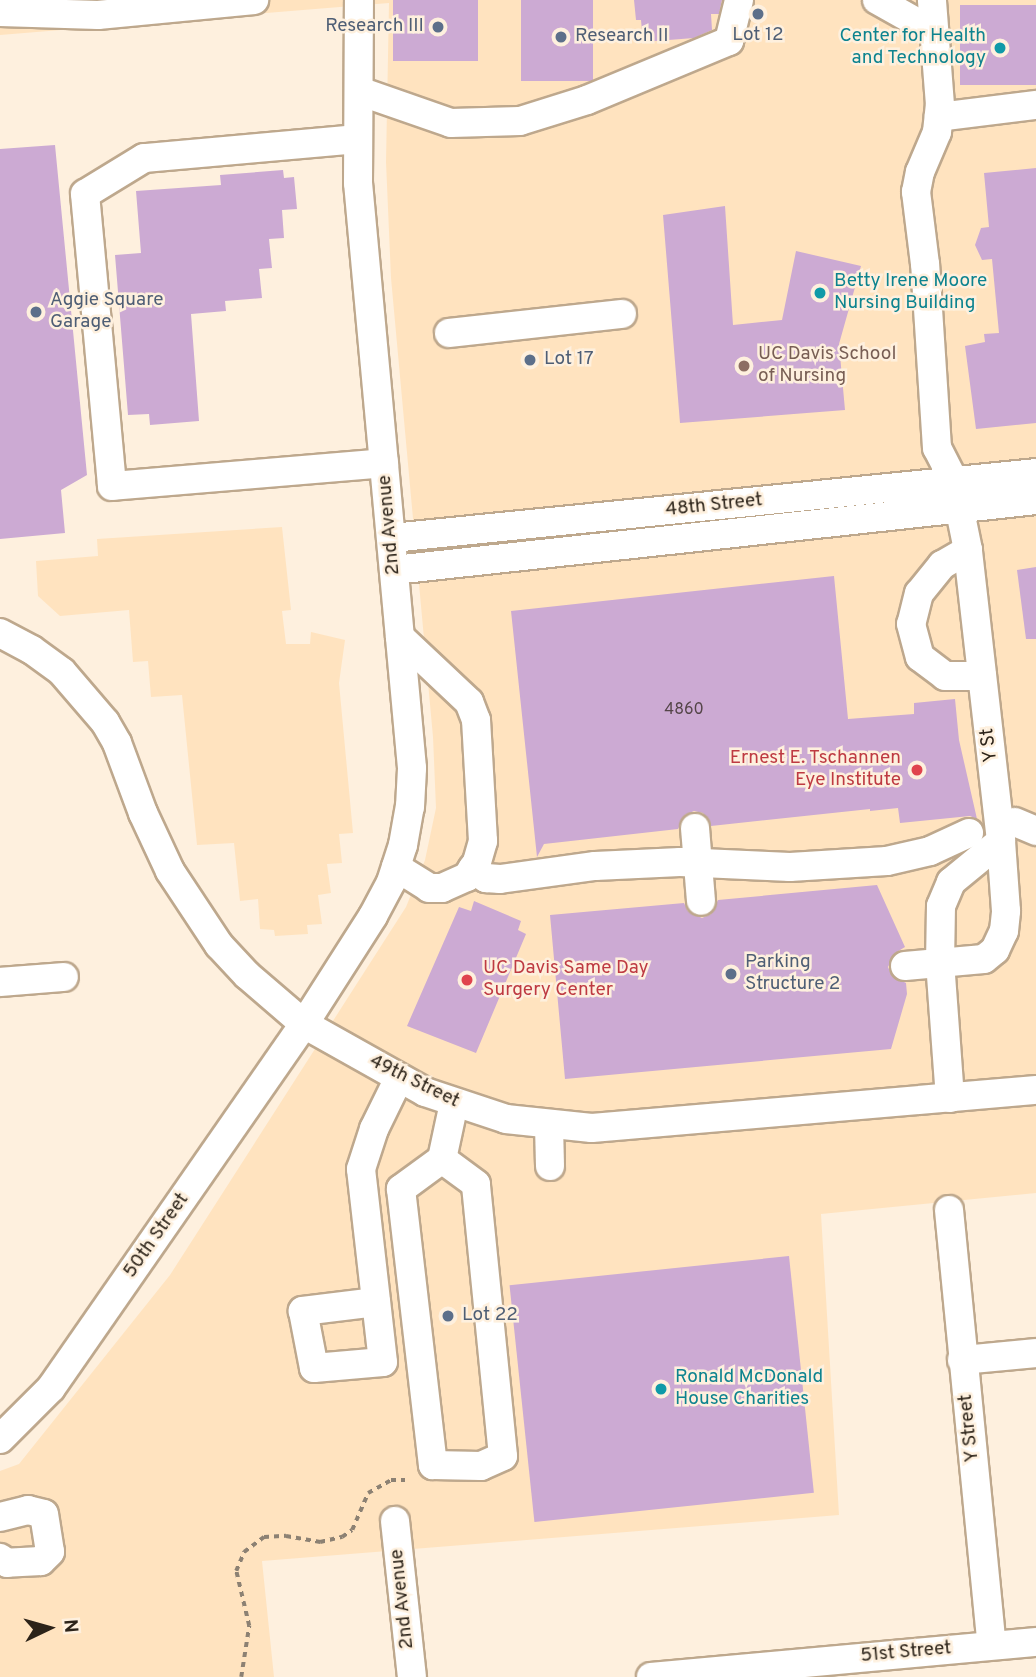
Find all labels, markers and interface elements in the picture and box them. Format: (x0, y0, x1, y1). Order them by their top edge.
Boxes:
marker: Lot 12 (750, 6, 766, 22)
place label: Research III (325, 16, 424, 38)
marker: Research III (430, 19, 446, 35)
place label: Lot 12 (732, 25, 784, 47)
place label: Research II (575, 26, 669, 48)
place label: Center for Health and Technology (839, 26, 986, 70)
marker: Research II (553, 29, 569, 45)
marker: Center for Health and Technology (992, 40, 1008, 56)
place label: Betty Irene Moore Nursing Building (834, 271, 987, 315)
marker: Betty Irene Moore Nursing Building (812, 285, 828, 301)
place label: Aggie Square Garage (50, 290, 163, 334)
marker: Aggie Square Garage (28, 304, 44, 320)
place label: UC Davis School of Nursing (758, 344, 896, 388)
place label: Lot 17 (544, 349, 594, 371)
marker: Lot 17 (522, 352, 538, 368)
marker: UC Davis School of Nursing (736, 358, 752, 374)
street label: 2nd Avenue (374, 474, 406, 576)
street label: 48th Street (664, 490, 764, 522)
house number: 4860 (664, 700, 704, 720)
street label: Y St (977, 726, 1003, 764)
place label: Ernest E. Tschannen Eye Institute (729, 748, 901, 792)
marker: Ernest E. Tschannen Eye Institute (907, 760, 927, 780)
place label: Parking Structure 2 (745, 952, 840, 996)
place label: UC Davis Same Day Surgery Center (483, 958, 649, 1002)
marker: Parking Structure 2 (723, 966, 739, 982)
marker: UC Davis Same Day Surgery Center (457, 970, 477, 990)
street label: 49th Street (365, 1050, 463, 1114)
street label: 50th Street (119, 1189, 195, 1283)
place label: Lot 22 (462, 1305, 518, 1327)
marker: Lot 22 (440, 1308, 456, 1324)
place label: Ronald McDonald House Charities (675, 1367, 823, 1411)
marker: Ronald McDonald House Charities (653, 1381, 669, 1397)
street label: Y Street (955, 1393, 985, 1463)
street label: 2nd Avenue (386, 1547, 420, 1651)
north arrow (14, 1593, 84, 1663)
text: N (57, 1618, 82, 1634)
street label: 51st Street (860, 1638, 952, 1668)

